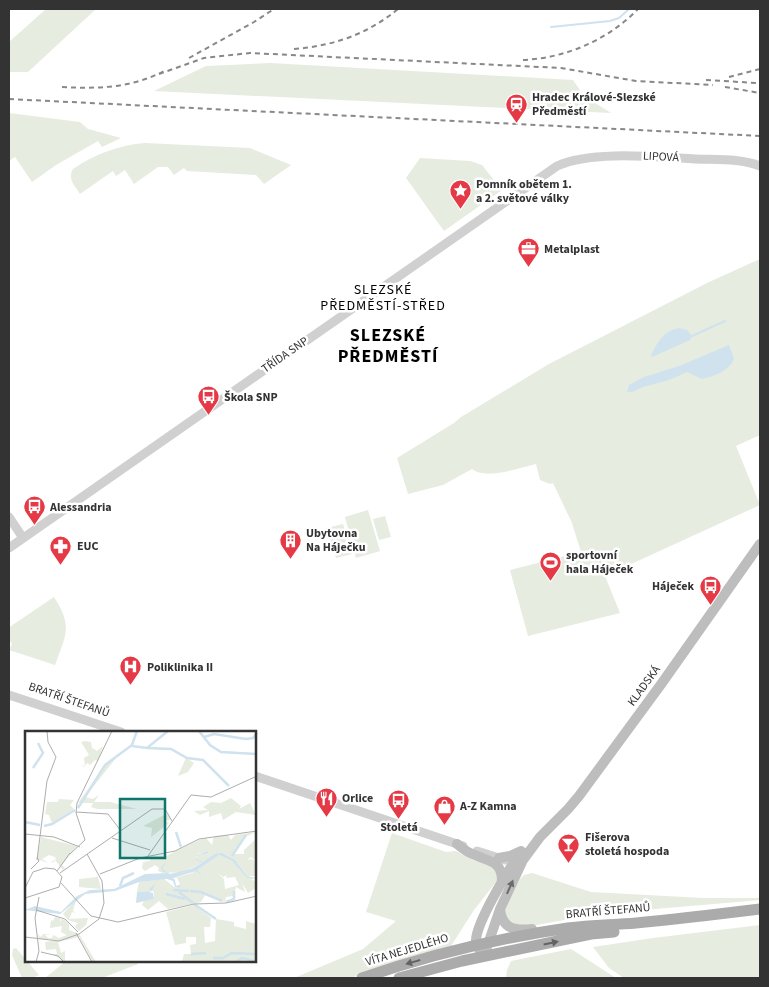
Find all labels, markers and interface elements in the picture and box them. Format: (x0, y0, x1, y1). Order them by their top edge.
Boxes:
place label: Hradec Králové-Slezské Předměstí (532, 89, 656, 120)
station icon: Hradec Králové-Slezské Předměstí (504, 92, 528, 123)
street label: LIPOVÁ (642, 148, 680, 166)
place label: Pomník obětem 1. a 2. světové války (476, 176, 572, 207)
place icon: Pomník obětem 1. a 2. světové války (448, 179, 472, 210)
office icon: Metalplast (516, 237, 540, 268)
place label: Metalplast (544, 241, 600, 258)
district label: SLEZSKÉ PŘEDMĚSTÍ-STŘED (320, 280, 446, 316)
district label: SLEZSKÉ PŘEDMĚSTÍ (338, 323, 439, 369)
street label: TŘÍDA SNP (258, 333, 312, 377)
bus stop icon: Škola SNP (196, 385, 220, 416)
place label: Škola SNP (224, 389, 278, 406)
bus stop icon: Alessandria (22, 495, 46, 526)
place label: Alessandria (49, 499, 112, 516)
place label: Ubytovna Na Háječku (306, 525, 366, 556)
building icon: Ubytovna Na Háječku (278, 528, 302, 559)
pharmacy icon: EUC (49, 534, 73, 565)
place label: EUC (77, 538, 99, 555)
place label: sportovní hala Háječek (566, 547, 634, 578)
sports icon: sportovní hala Háječek (538, 550, 562, 581)
bus stop icon: Háječek (698, 574, 722, 605)
place label: Háječek (652, 578, 694, 595)
hospital icon: Poliklinika II (119, 655, 143, 686)
place label: Poliklinika II (147, 659, 213, 676)
street label: KLADSKÁ (623, 662, 665, 710)
street label: BRATŘÍ ŠTEFANŮ (26, 678, 112, 722)
inset map (25, 731, 256, 962)
restaurant icon: Orlice (314, 786, 338, 817)
bus stop icon: Stoletá (387, 788, 411, 819)
place label: Orlice (342, 790, 373, 807)
shop icon: A-Z Kamna (432, 794, 456, 825)
place label: A-Z Kamna (459, 798, 517, 815)
place label: Stoletá (380, 819, 418, 836)
place label: Fišerova stoletá hospoda (585, 829, 669, 860)
bar icon: Fišerova stoletá hospoda (557, 832, 581, 863)
one-way arrow (506, 880, 514, 894)
street label: BRATŘÍ ŠTEFANŮ (565, 899, 651, 923)
street label: VÍTA NEJEDLÉHO (364, 929, 450, 971)
one-way arrow (543, 939, 559, 947)
one-way arrow (405, 958, 420, 966)

